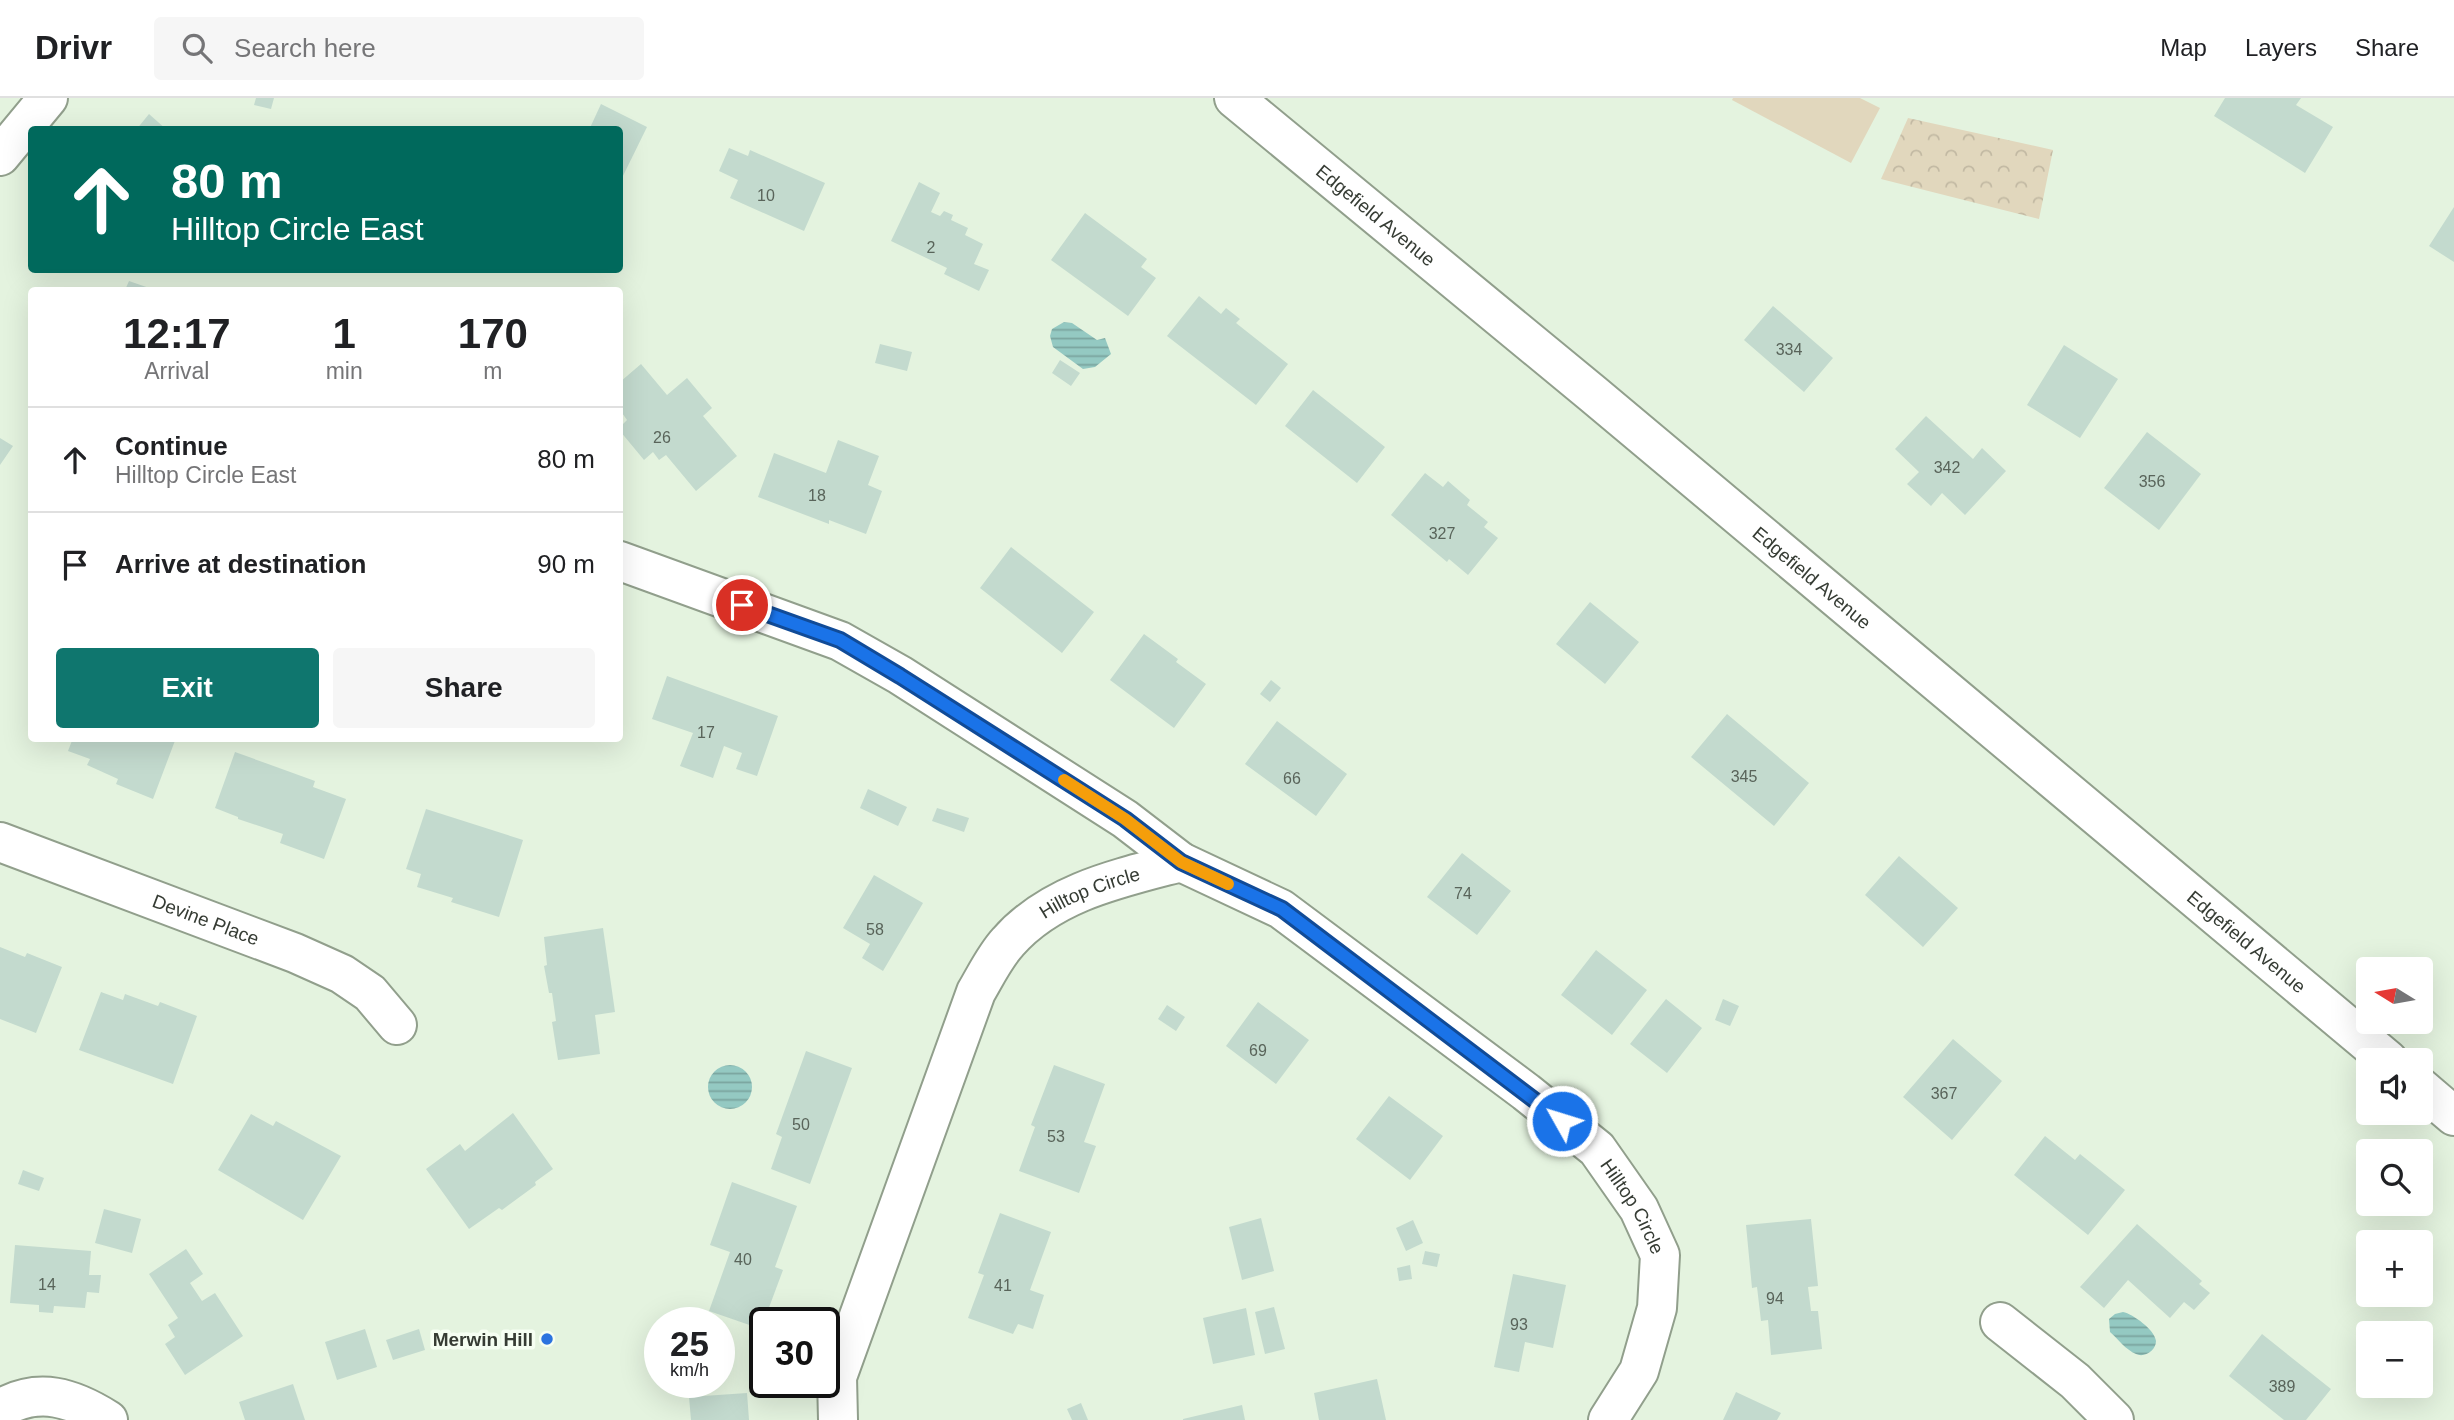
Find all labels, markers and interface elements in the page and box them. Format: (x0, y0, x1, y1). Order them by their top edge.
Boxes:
search box (154, 17, 644, 80)
text: Drivr (35, 29, 112, 66)
icon: search (178, 29, 216, 67)
text: Search here (234, 33, 376, 63)
text: Map (2160, 34, 2207, 61)
text: Layers (2245, 34, 2317, 61)
text: Share (2355, 34, 2419, 61)
icon: ahead (56, 154, 147, 245)
text: 80 m (171, 154, 283, 208)
street label: Edgefield Avenue (1312, 160, 1439, 271)
house number: 10 (757, 187, 775, 204)
text: Hilltop Circle East (171, 211, 424, 247)
house number: 2 (927, 239, 936, 256)
text: 12:17 (123, 310, 231, 357)
text: 1 (332, 310, 356, 357)
text: 170 (458, 310, 528, 357)
house number: 334 (1776, 341, 1802, 358)
text: Arrival (144, 358, 209, 384)
text: min (326, 358, 363, 384)
text: m (483, 358, 502, 384)
house number: 26 (653, 429, 671, 446)
text: Continue (115, 431, 228, 461)
icon: ahead (56, 441, 94, 479)
text: 80 m (537, 444, 595, 474)
house number: 342 (1934, 459, 1960, 476)
text: Hilltop Circle East (115, 462, 297, 488)
house number: 356 (2139, 473, 2165, 490)
house number: 18 (808, 487, 826, 504)
street label: Edgefield Avenue (1748, 522, 1875, 633)
house number: 327 (1429, 525, 1455, 542)
icon: arrive (56, 546, 94, 584)
text: Arrive at destination (115, 549, 366, 579)
text: 90 m (537, 549, 595, 579)
pin (712, 575, 772, 635)
icon: arrive (723, 586, 761, 624)
button: Exit (56, 648, 319, 728)
button: Share (333, 648, 595, 728)
house number: 17 (697, 724, 715, 741)
house number: 345 (1731, 768, 1757, 785)
house number: 66 (1283, 770, 1301, 787)
street label: Hilltop Circle (1036, 863, 1142, 923)
house number: 74 (1454, 885, 1472, 902)
street label: Edgefield Avenue (2183, 886, 2310, 997)
street label: Devine Place (150, 890, 262, 950)
house number: 58 (866, 921, 884, 938)
north arrow (2356, 957, 2432, 1034)
map controls (2356, 957, 2433, 1398)
house number: 69 (1249, 1042, 1267, 1059)
button: sound (2356, 1048, 2433, 1125)
position arrow (1525, 1084, 1599, 1158)
house number: 367 (1931, 1085, 1957, 1102)
house number: 50 (792, 1116, 810, 1133)
house number: 53 (1047, 1128, 1065, 1145)
button: search (2356, 1139, 2433, 1216)
street label: Hilltop Circle (1596, 1155, 1668, 1257)
button: + (2356, 1230, 2433, 1307)
house number: 40 (734, 1251, 752, 1268)
house number: 14 (38, 1276, 56, 1293)
house number: 41 (994, 1277, 1012, 1294)
house number: 94 (1766, 1290, 1784, 1307)
speed limit sign: 30 (749, 1307, 840, 1398)
house number: 93 (1510, 1316, 1528, 1333)
button: − (2356, 1321, 2433, 1398)
text: 25 (670, 1324, 709, 1363)
place label: Merwin Hill (433, 1329, 533, 1350)
marker: Merwin Hill (539, 1331, 555, 1347)
text: km/h (670, 1360, 709, 1380)
house number: 389 (2269, 1378, 2295, 1395)

